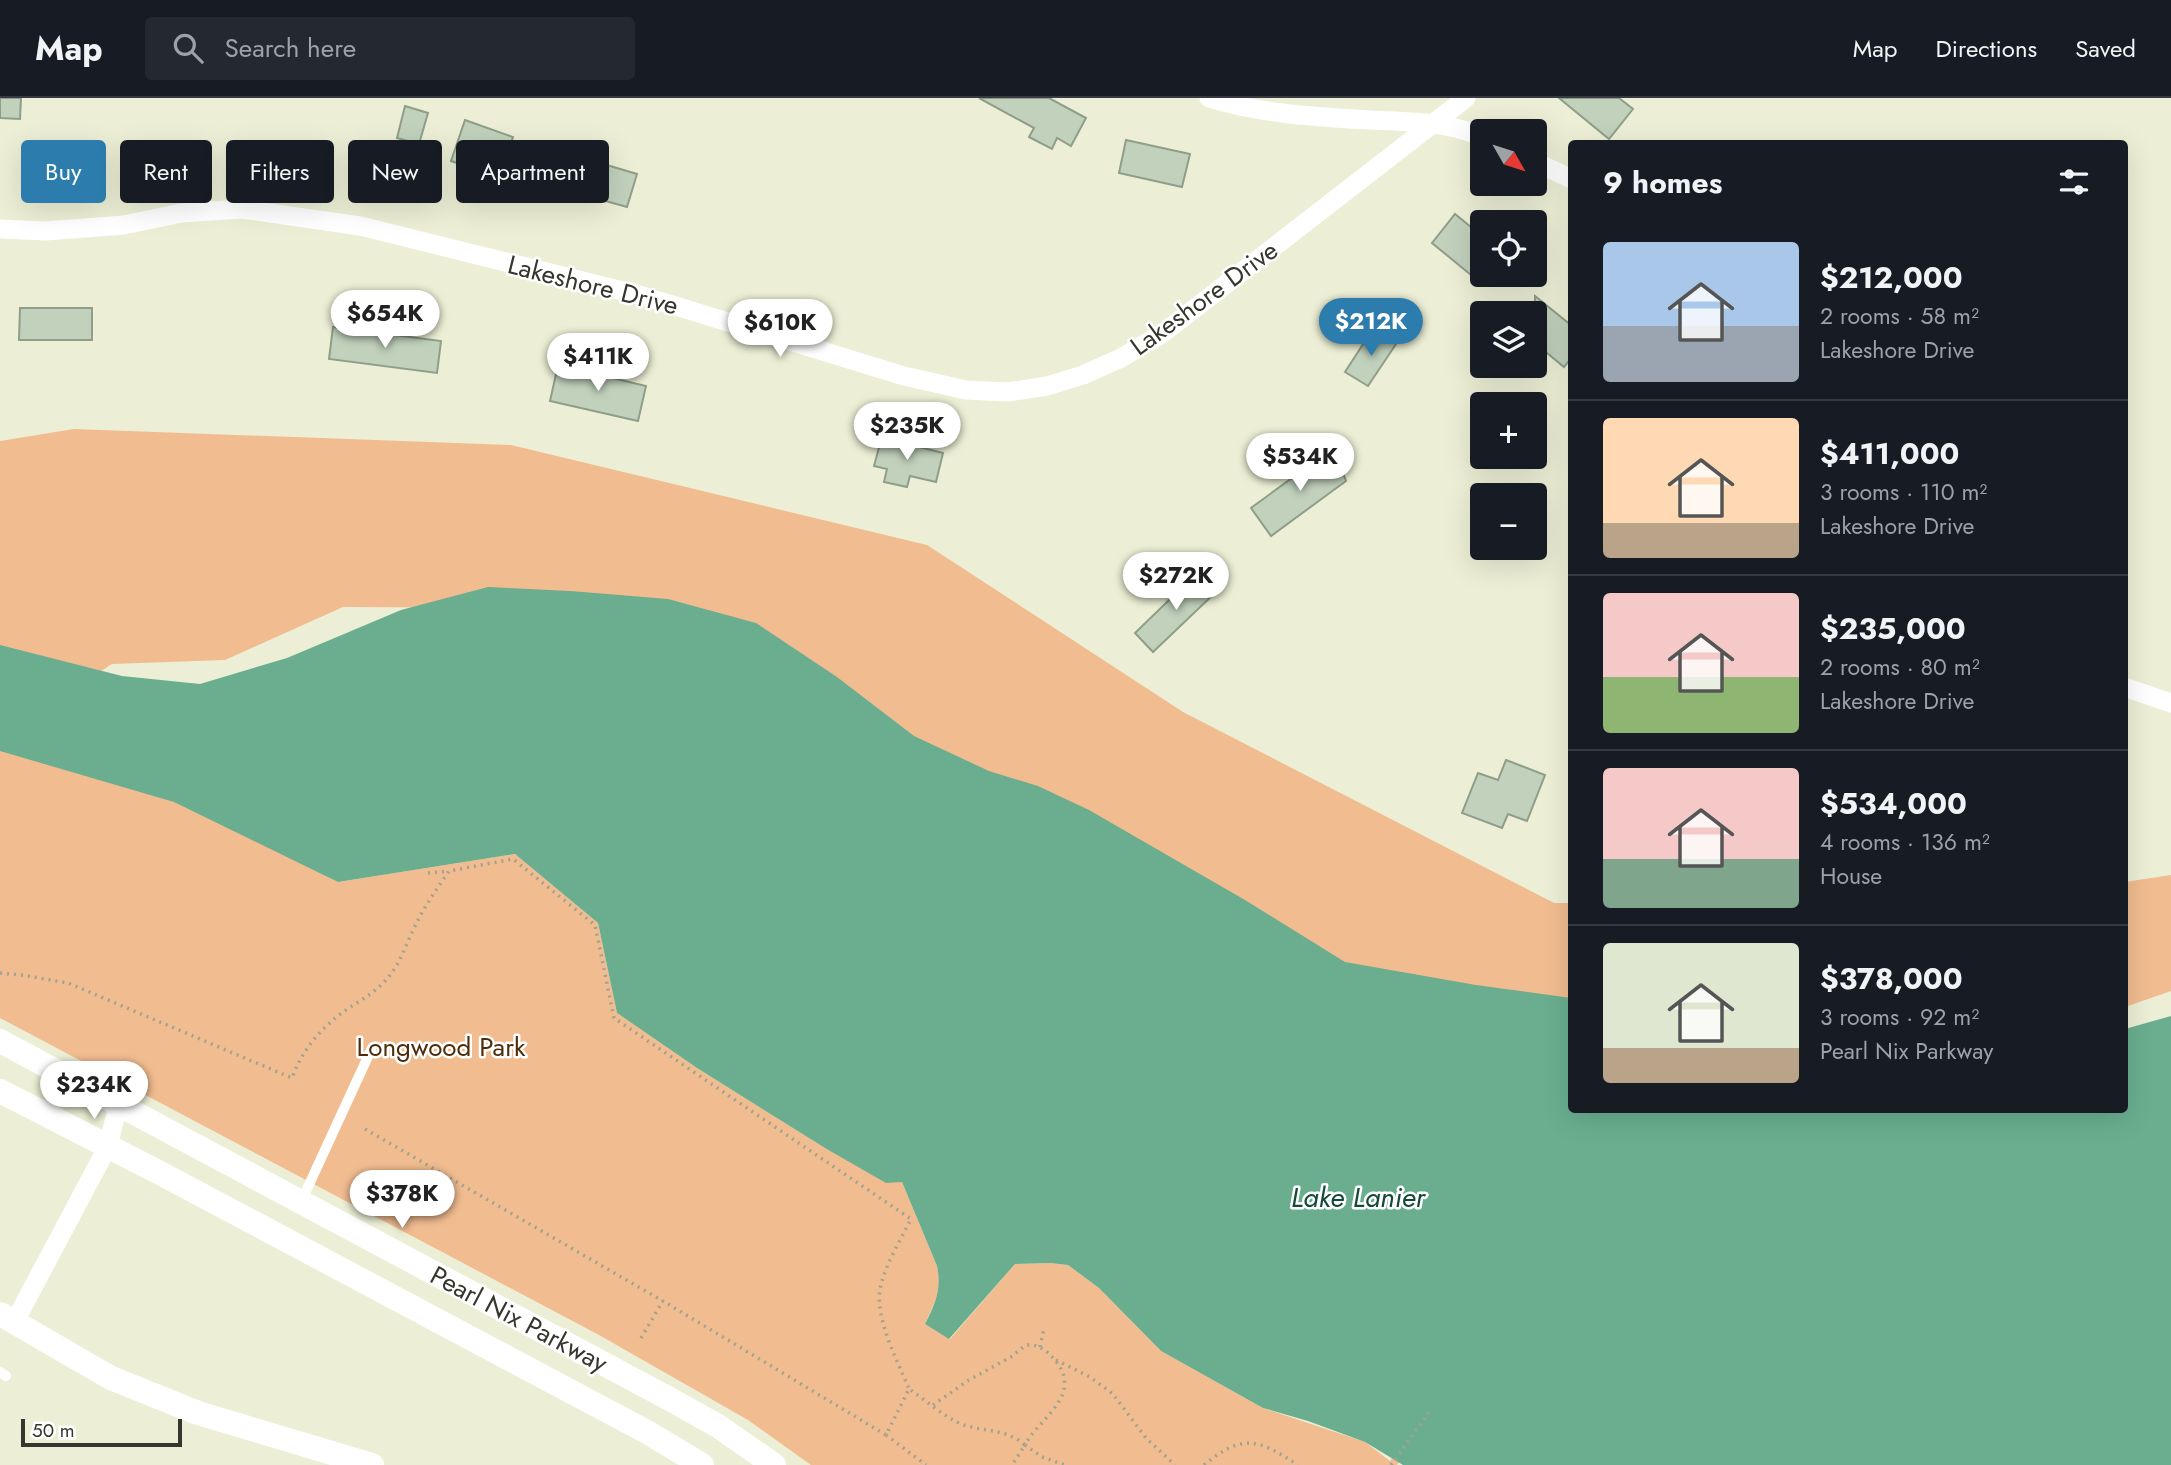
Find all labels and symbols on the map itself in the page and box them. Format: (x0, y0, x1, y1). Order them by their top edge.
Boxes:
north arrow (1470, 119, 1547, 196)
street label: Lakeshore Drive (1122, 231, 1286, 365)
street label: Lakeshore Drive (504, 245, 682, 325)
pin: $654K (336, 290, 434, 350)
pin: $212K (1322, 299, 1420, 358)
pin: $610K (731, 300, 829, 359)
pin: $411K (549, 334, 647, 393)
pin: $235K (858, 402, 956, 462)
pin: $534K (1251, 434, 1349, 493)
pin: $272K (1127, 552, 1225, 612)
park label: Longwood Park (356, 1028, 526, 1066)
pin: $234K (45, 1062, 143, 1121)
pin: $378K (353, 1170, 451, 1230)
water label: Lake Lanier (1291, 1177, 1427, 1218)
street label: Pearl Nix Parkway (424, 1256, 615, 1382)
scale bar (21, 1416, 182, 1448)

